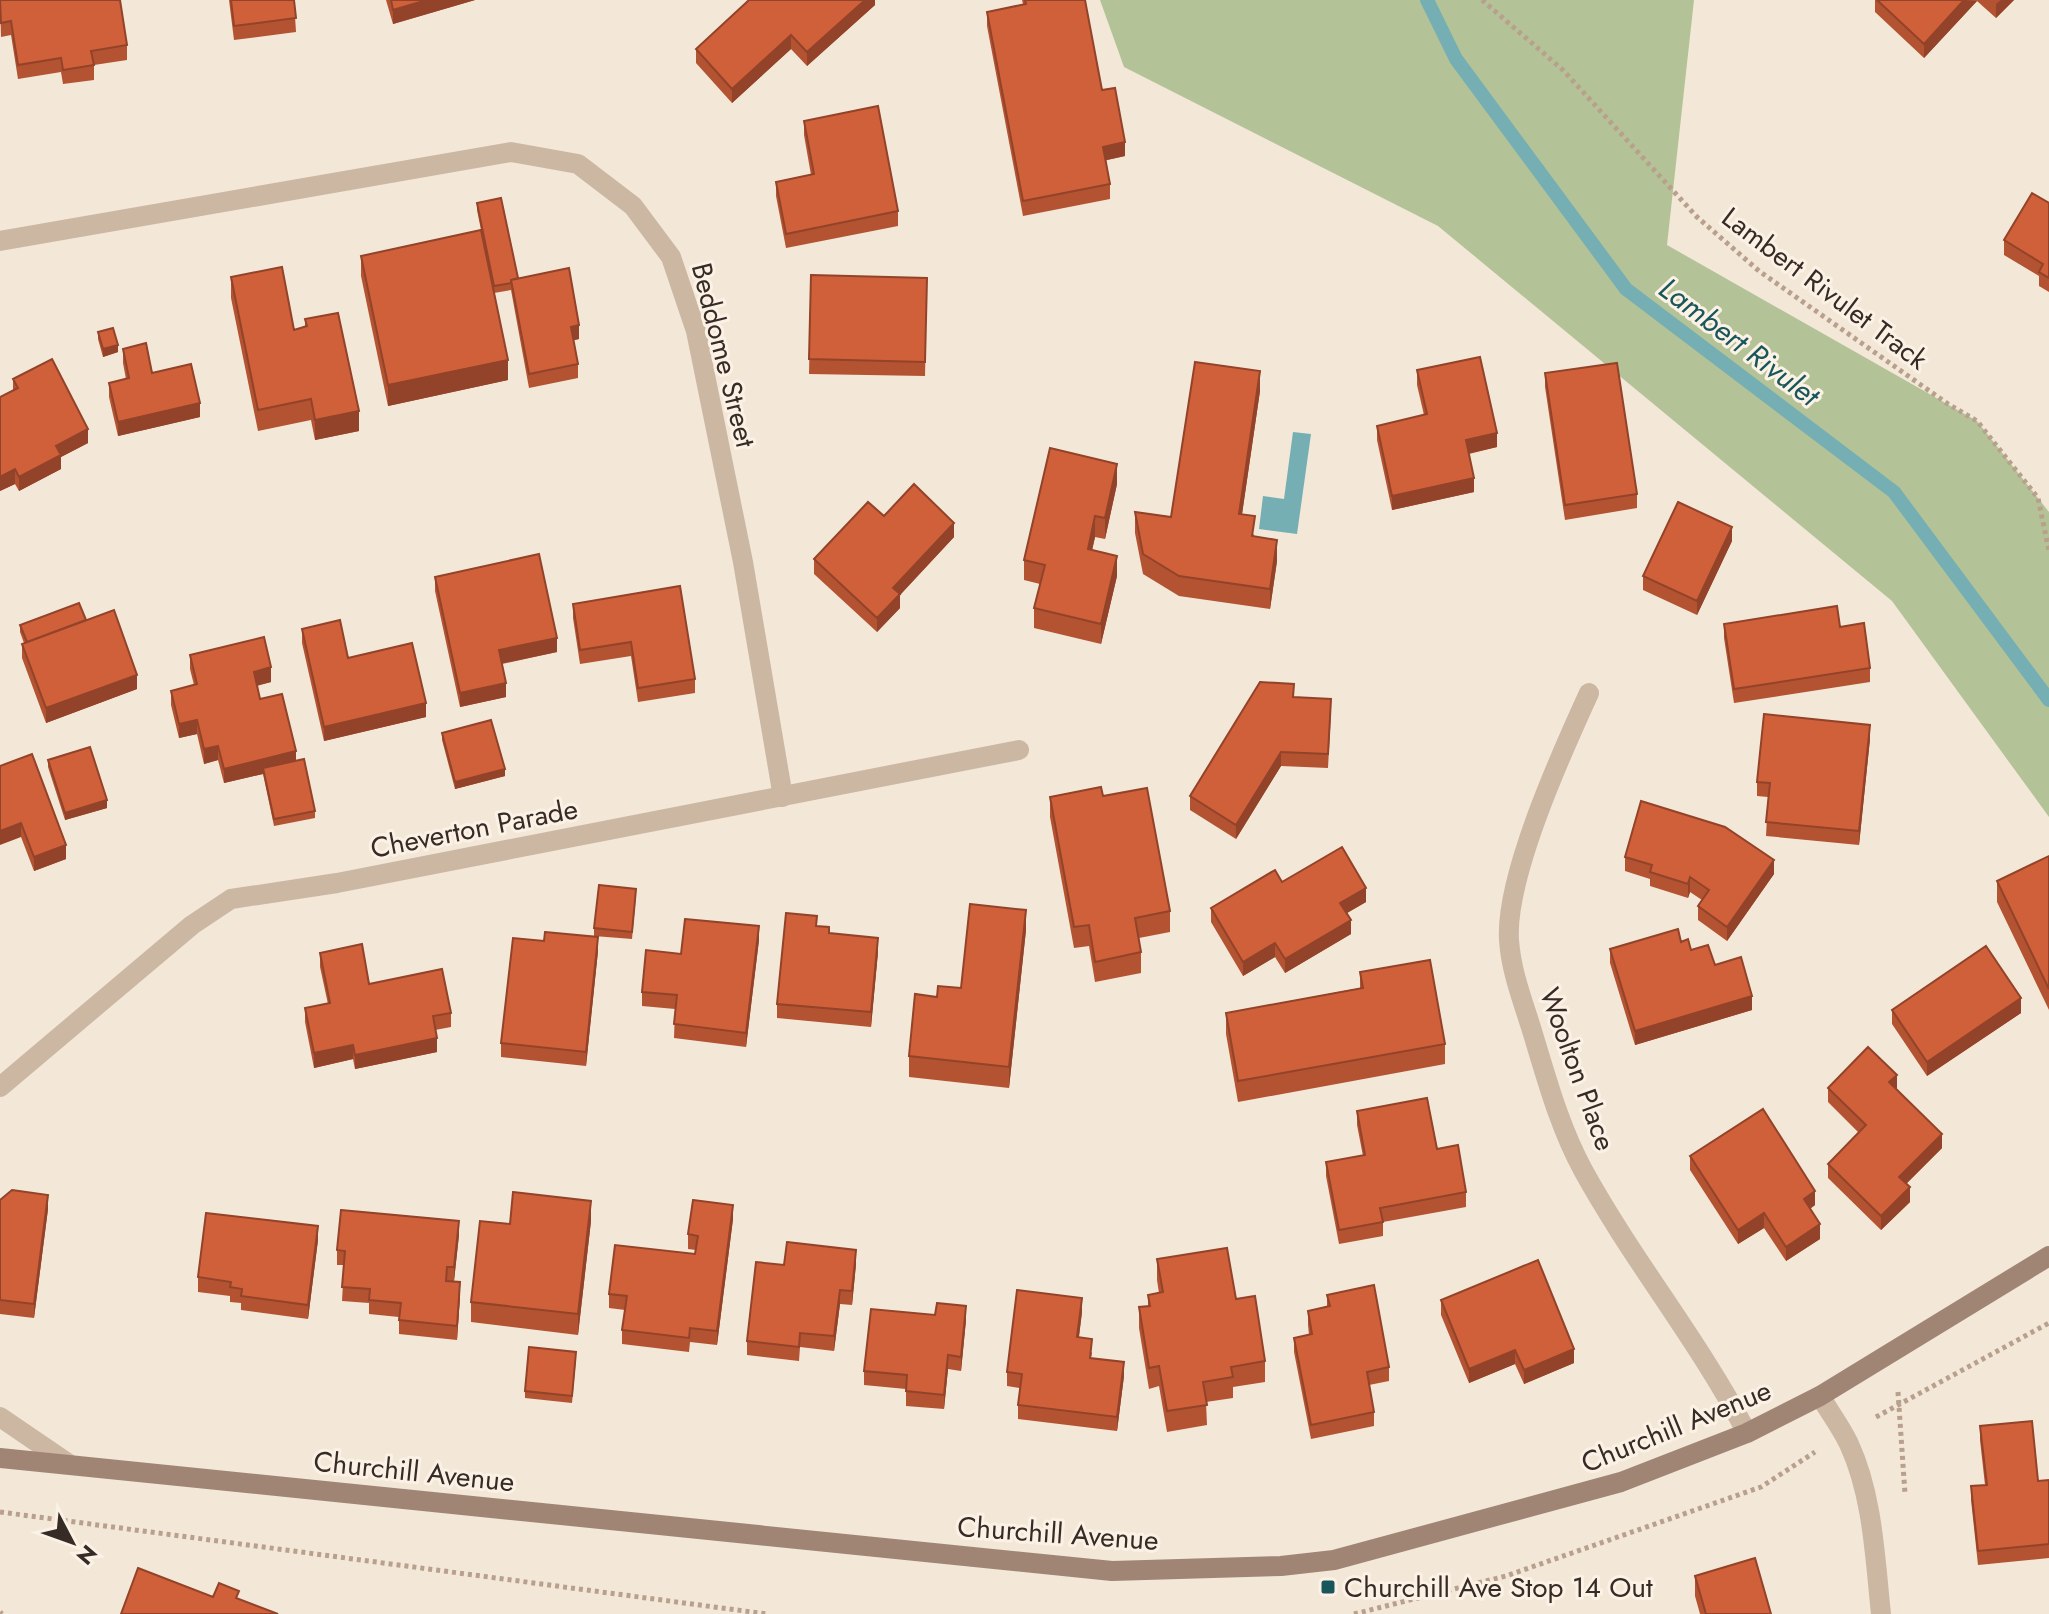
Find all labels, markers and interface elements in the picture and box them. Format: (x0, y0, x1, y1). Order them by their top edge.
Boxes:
street label: Lambert Rivulet Track (1716, 200, 1934, 376)
street label: Beddome Street (681, 259, 766, 452)
water label: Lambert Rivulet (1652, 270, 1826, 414)
street label: Cheverton Parade (367, 788, 581, 869)
street label: Woolton Place (1529, 982, 1626, 1156)
street label: Churchill Avenue (1575, 1370, 1777, 1483)
street label: Churchill Avenue (312, 1441, 516, 1502)
north arrow (32, 1502, 112, 1582)
street label: Churchill Avenue (956, 1506, 1160, 1561)
text: N (69, 1538, 105, 1572)
place label: Churchill Ave Stop 14 Out (1344, 1567, 1653, 1608)
marker: Churchill Ave Stop 14 Out (1319, 1578, 1337, 1596)

